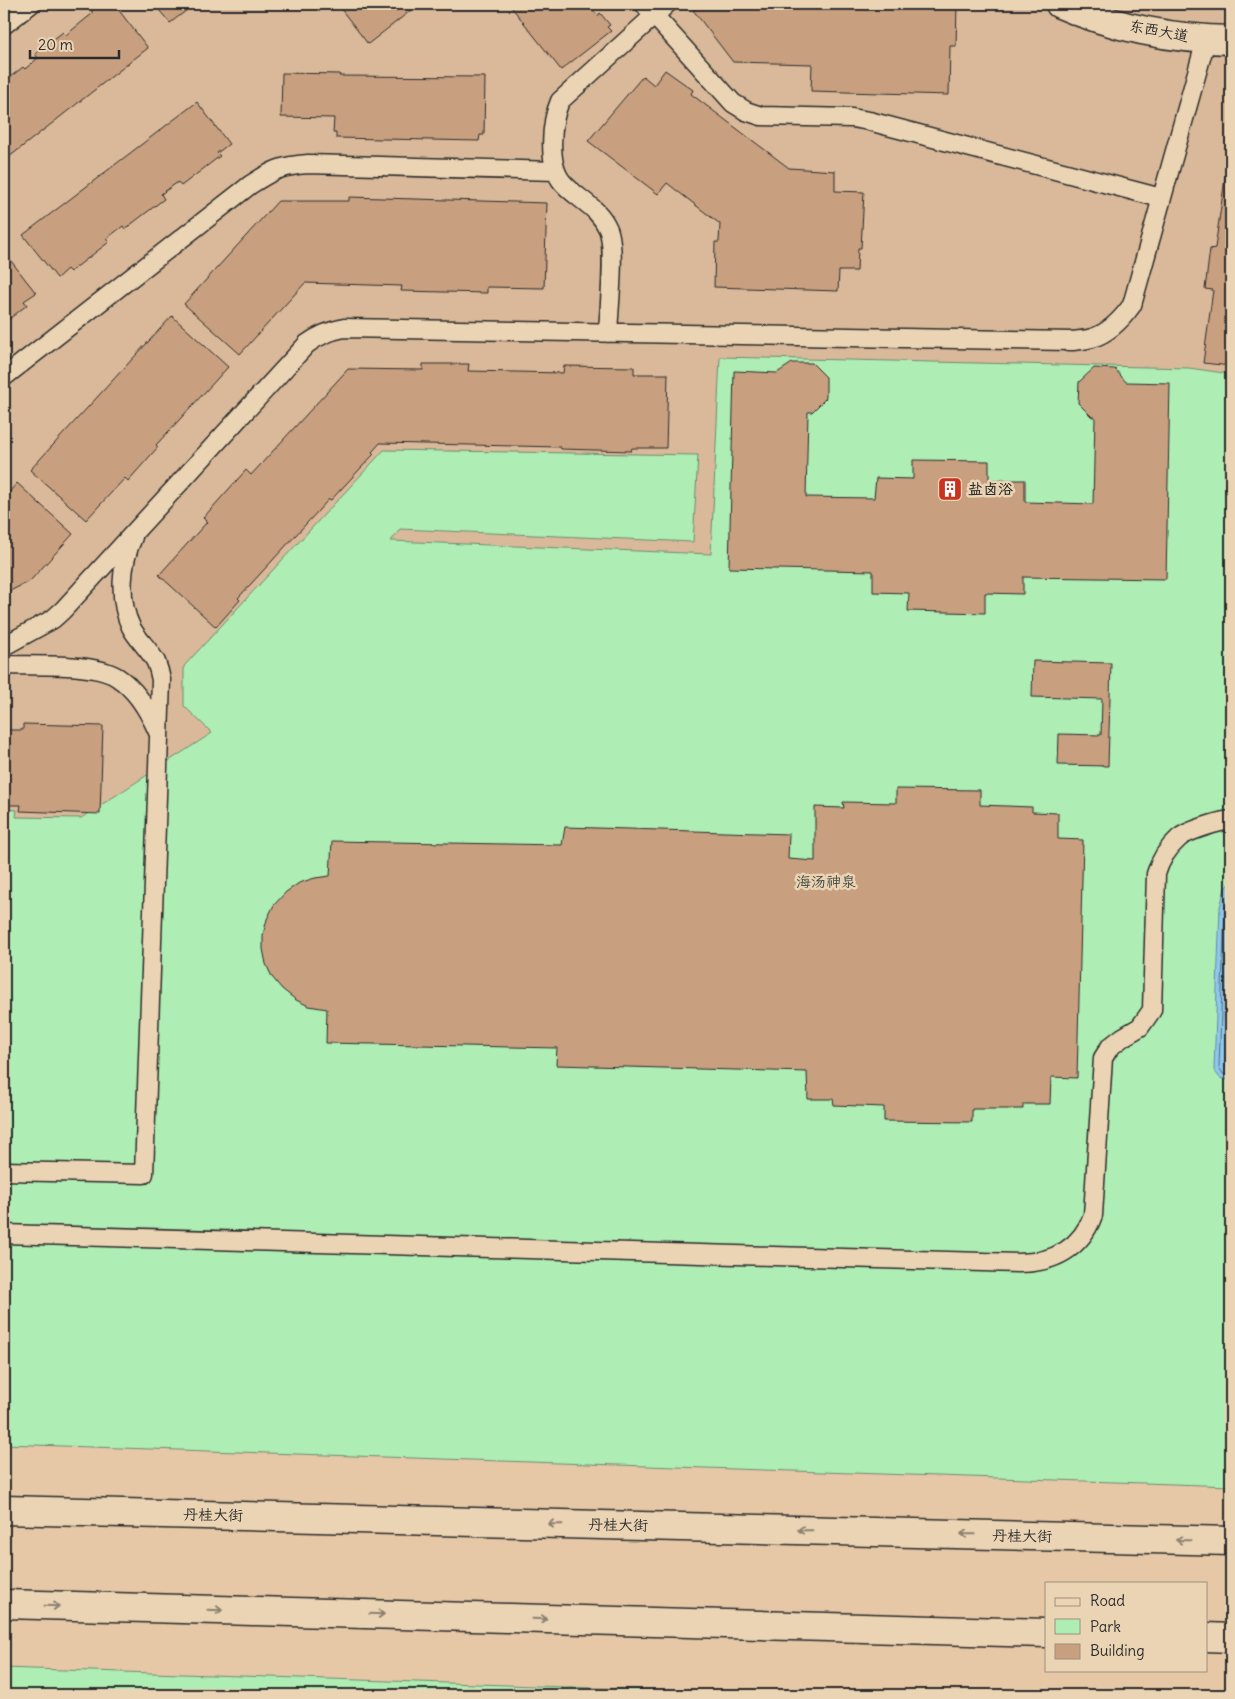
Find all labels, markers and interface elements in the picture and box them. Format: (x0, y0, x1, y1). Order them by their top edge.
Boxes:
street label: 东西大道 (1128, 15, 1190, 46)
scale bar (30, 28, 119, 60)
text: 20 m (38, 35, 73, 54)
building icon: 盐卤浴 (937, 476, 963, 502)
place label: 盐卤浴 (968, 479, 1013, 498)
park label: 海汤神泉 (796, 872, 856, 891)
street label: 丹桂大街 (183, 1504, 243, 1525)
street label: 丹桂大街 (588, 1514, 648, 1535)
one-way arrow (547, 1519, 563, 1528)
one-way arrow (797, 1525, 814, 1535)
street label: 丹桂大街 (992, 1525, 1052, 1546)
one-way arrow (960, 1529, 976, 1539)
one-way arrow (1175, 1535, 1191, 1544)
legend (1045, 1582, 1208, 1672)
text: Road (1090, 1591, 1125, 1610)
one-way arrow (44, 1601, 60, 1610)
one-way arrow (206, 1605, 223, 1615)
one-way arrow (369, 1610, 385, 1619)
one-way arrow (532, 1614, 548, 1624)
text: Park (1090, 1617, 1121, 1636)
text: Building (1090, 1641, 1145, 1660)

